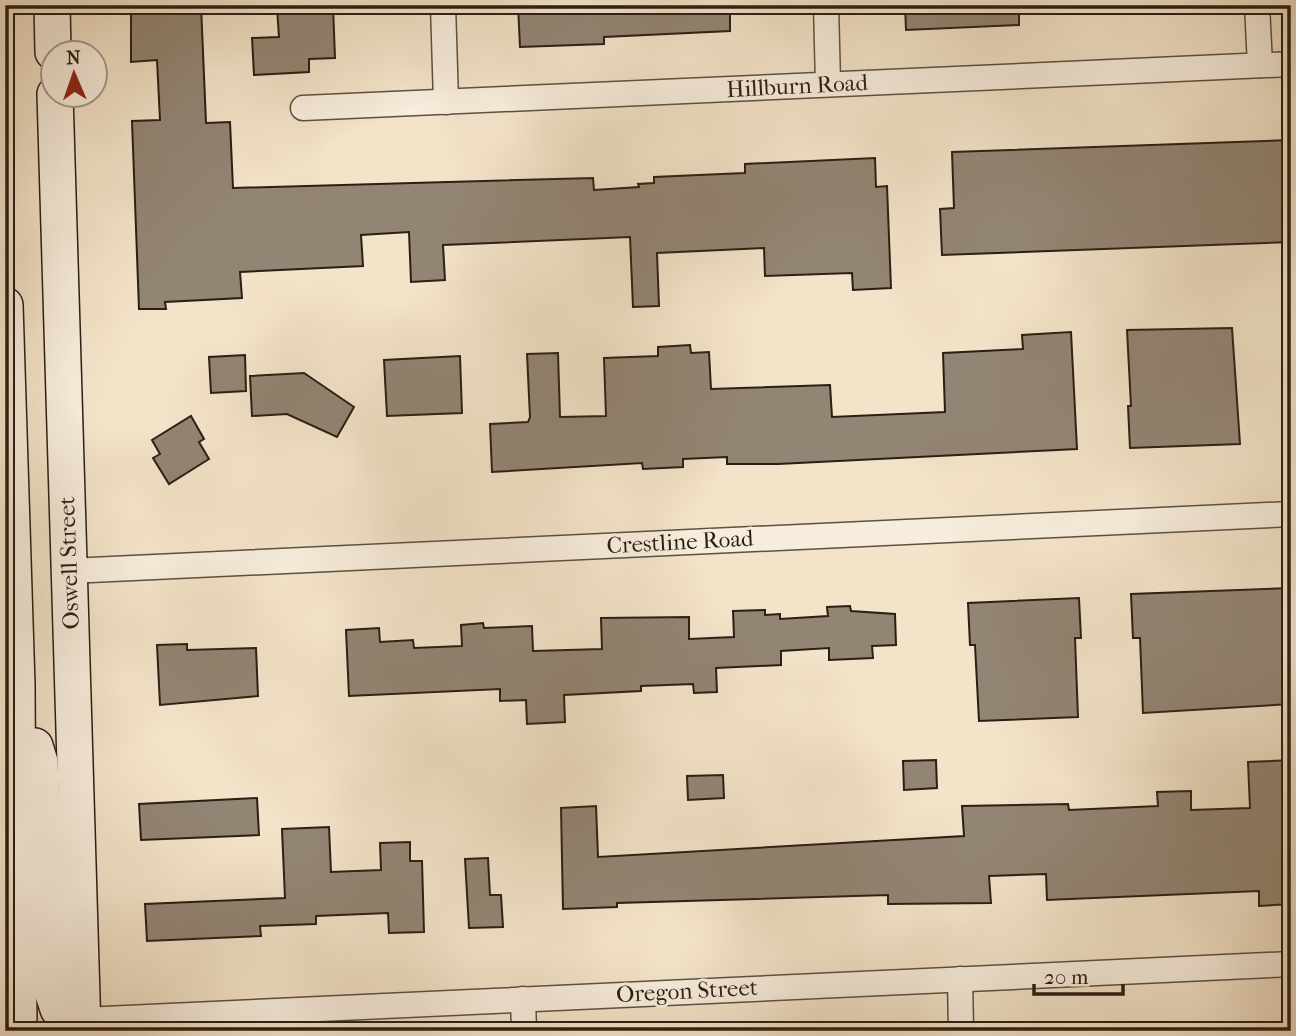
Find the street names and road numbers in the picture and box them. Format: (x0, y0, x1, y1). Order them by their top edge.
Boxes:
street label: Hillburn Road (726, 69, 869, 103)
street label: Oswell Street (53, 496, 85, 630)
street label: Crestline Road (606, 525, 755, 559)
street label: Oregon Street (615, 974, 759, 1008)

